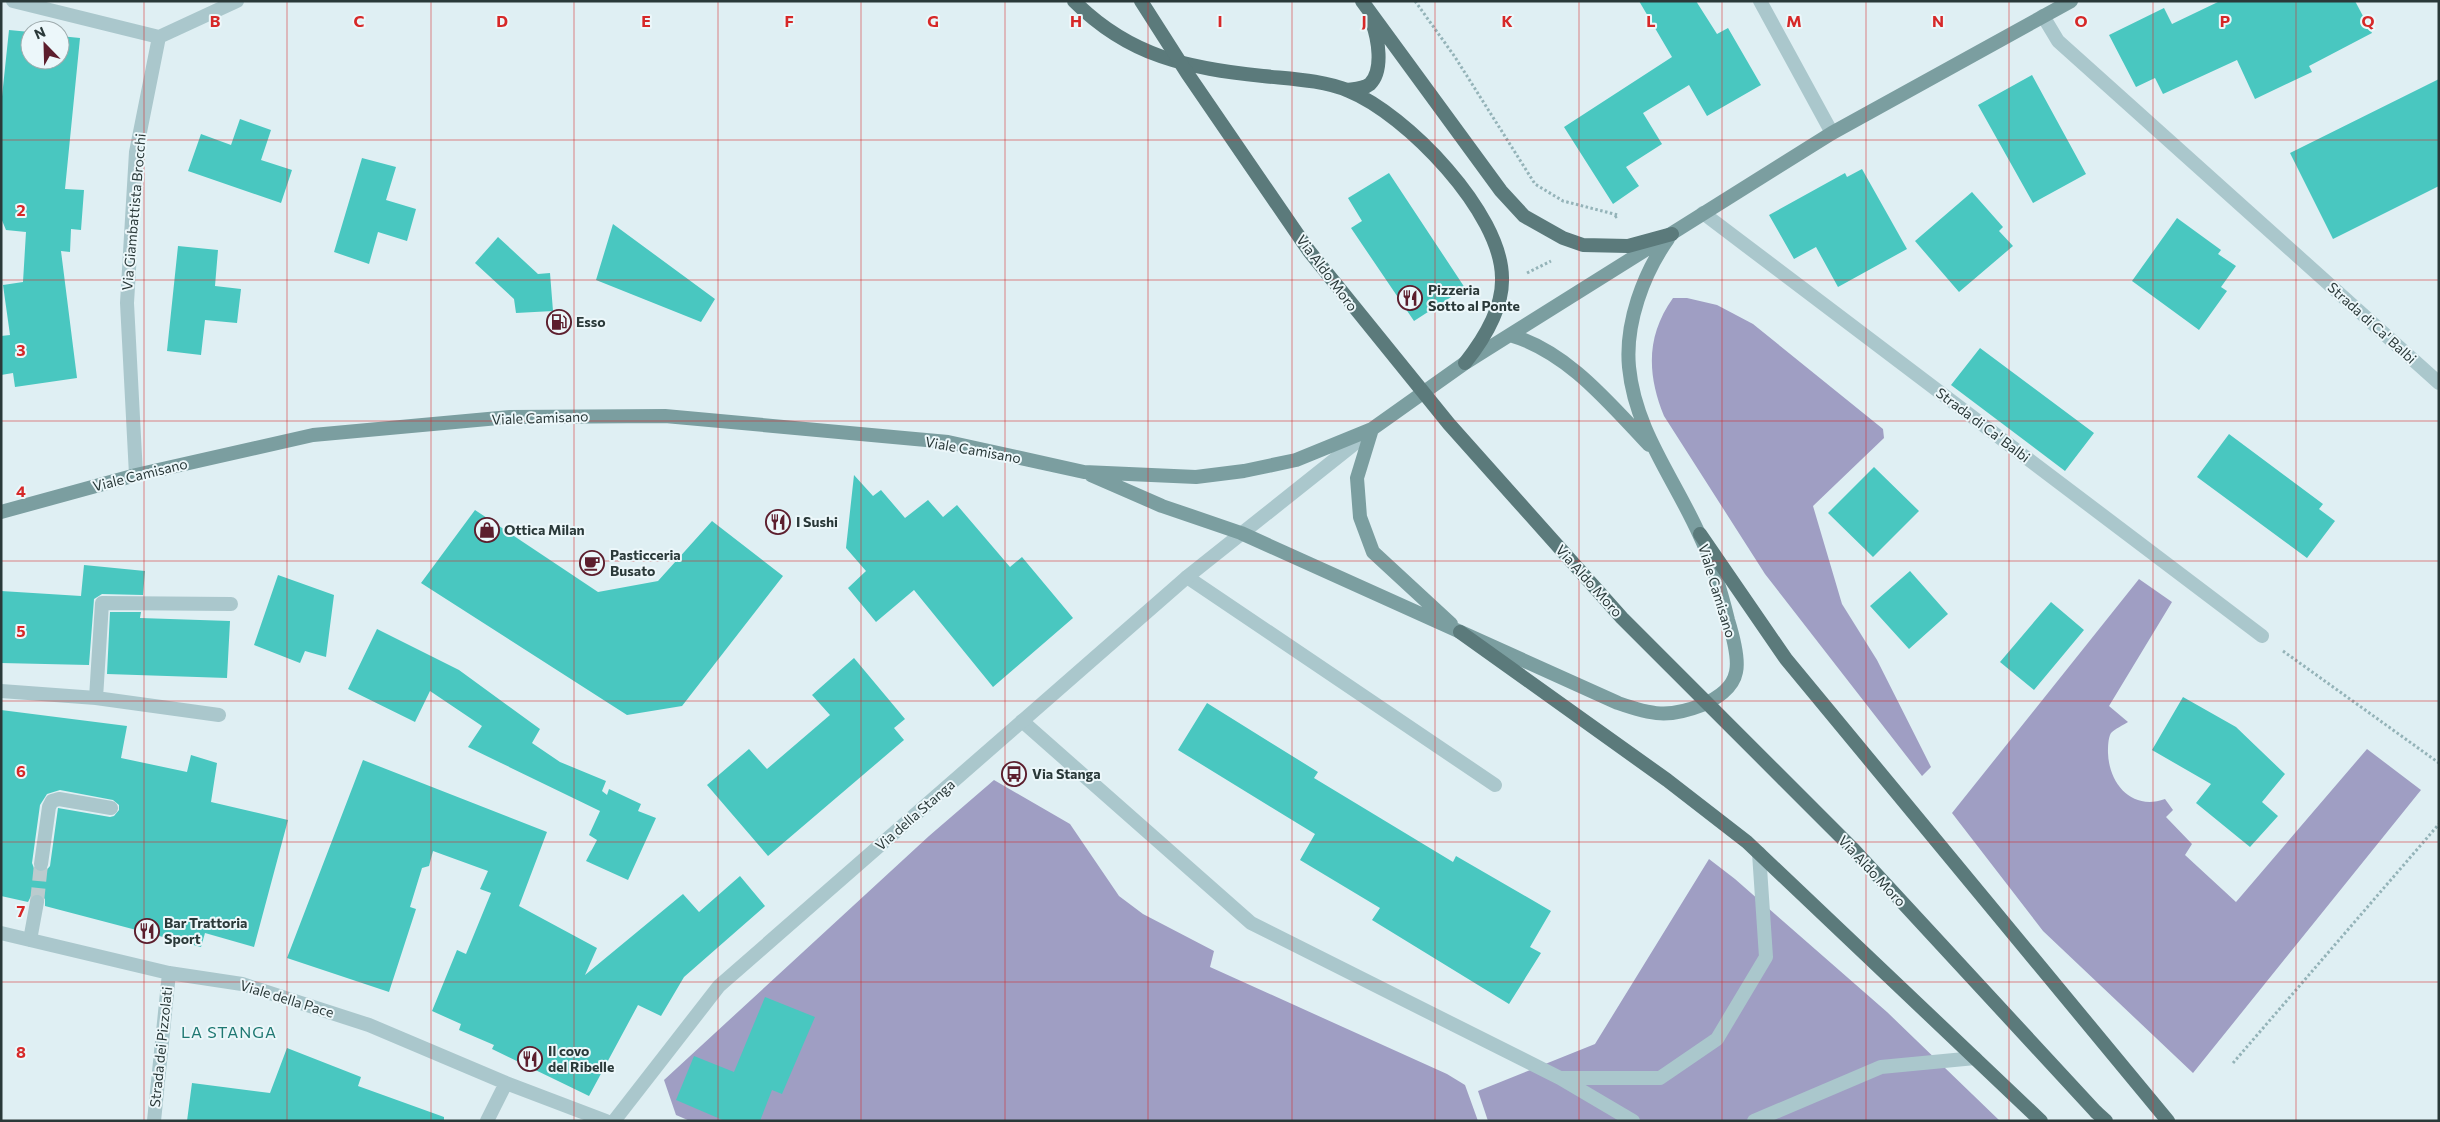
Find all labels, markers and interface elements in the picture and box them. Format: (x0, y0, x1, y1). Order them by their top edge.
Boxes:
text: B (210, 11, 221, 30)
text: C (354, 11, 365, 30)
text: D (496, 11, 508, 30)
text: E (641, 11, 651, 30)
text: F (784, 11, 794, 30)
text: G (927, 11, 939, 30)
text: H (1070, 11, 1082, 30)
text: I (1217, 11, 1223, 30)
text: J (1361, 11, 1367, 30)
text: K (1501, 11, 1513, 30)
text: L (1646, 11, 1656, 30)
text: M (1786, 11, 1802, 30)
text: N (1932, 11, 1944, 30)
text: O (2074, 11, 2088, 30)
text: P (2220, 11, 2230, 30)
text: Q (2361, 11, 2375, 30)
north arrow (20, 20, 70, 70)
text: N (32, 23, 48, 42)
street label: Via Giambattista Brocchi (118, 133, 149, 291)
text: 2 (16, 200, 26, 219)
street label: Via Aldo Moro (1293, 231, 1362, 314)
street label: Strada di Ca' Balbi (2325, 278, 2420, 367)
place label: Pizzeria Sotto al Ponte (1428, 281, 1520, 314)
restaurant icon: Pizzeria Sotto al Ponte (1397, 285, 1423, 311)
fuel station icon: Esso (546, 309, 572, 335)
place label: Esso (576, 313, 606, 330)
text: 3 (16, 340, 26, 359)
street label: Strada di Ca' Balbi (1933, 384, 2034, 465)
street label: Viale Camisano (491, 407, 589, 428)
street label: Viale Camisano (924, 433, 1022, 466)
street label: Viale Camisano (91, 455, 189, 494)
text: 4 (16, 481, 26, 500)
restaurant icon: I Sushi (765, 509, 791, 535)
place label: I Sushi (796, 513, 838, 530)
shop icon: Ottica Milan (474, 517, 500, 543)
place label: Ottica Milan (504, 521, 585, 538)
street label: Via Aldo Moro (1553, 541, 1626, 620)
street label: Viale Camisano (1695, 542, 1740, 640)
place label: Pasticceria Busato (610, 546, 681, 579)
cafe icon: Pasticceria Busato (579, 550, 605, 576)
text: 5 (16, 621, 26, 640)
text: 6 (16, 761, 26, 780)
bus stop icon: Via Stanga (1001, 761, 1027, 787)
place label: Via Stanga (1032, 765, 1101, 782)
street label: Via della Stanga (871, 775, 958, 854)
street label: Via Aldo Moro (1835, 832, 1910, 910)
text: 7 (17, 901, 26, 920)
place label: Bar Trattoria Sport (164, 914, 247, 947)
restaurant icon: Bar Trattoria Sport (134, 918, 160, 944)
street label: Viale della Pace (238, 976, 336, 1021)
street label: Strada dei Pizzolati (146, 986, 175, 1108)
district label: LA STANGA (181, 1022, 277, 1041)
text: 8 (16, 1042, 26, 1061)
place label: Il covo del Ribelle (548, 1042, 614, 1075)
restaurant icon: Il covo del Ribelle (517, 1046, 543, 1072)

